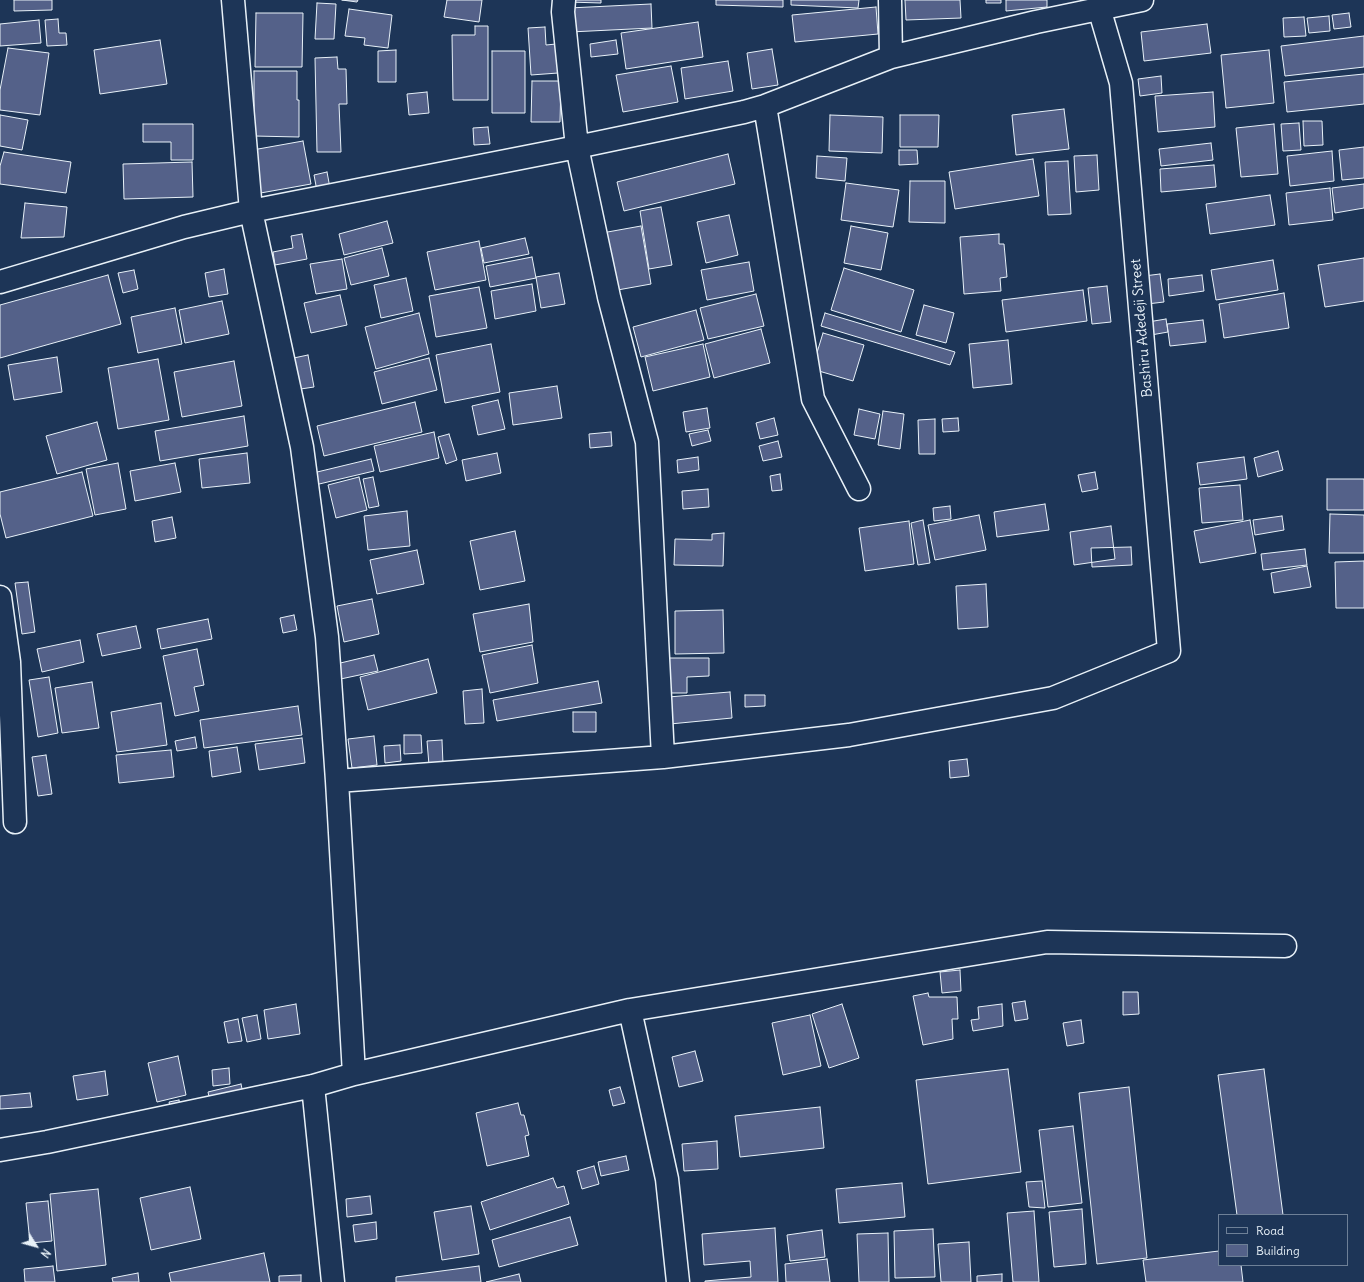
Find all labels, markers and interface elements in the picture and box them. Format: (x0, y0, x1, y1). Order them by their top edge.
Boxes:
street label: Bashiru Adedeji Street (1128, 258, 1156, 398)
legend (1218, 1214, 1348, 1266)
text: Road (1256, 1223, 1284, 1238)
north arrow (16, 1226, 56, 1266)
text: Building (1256, 1243, 1300, 1258)
text: N (38, 1246, 53, 1260)

